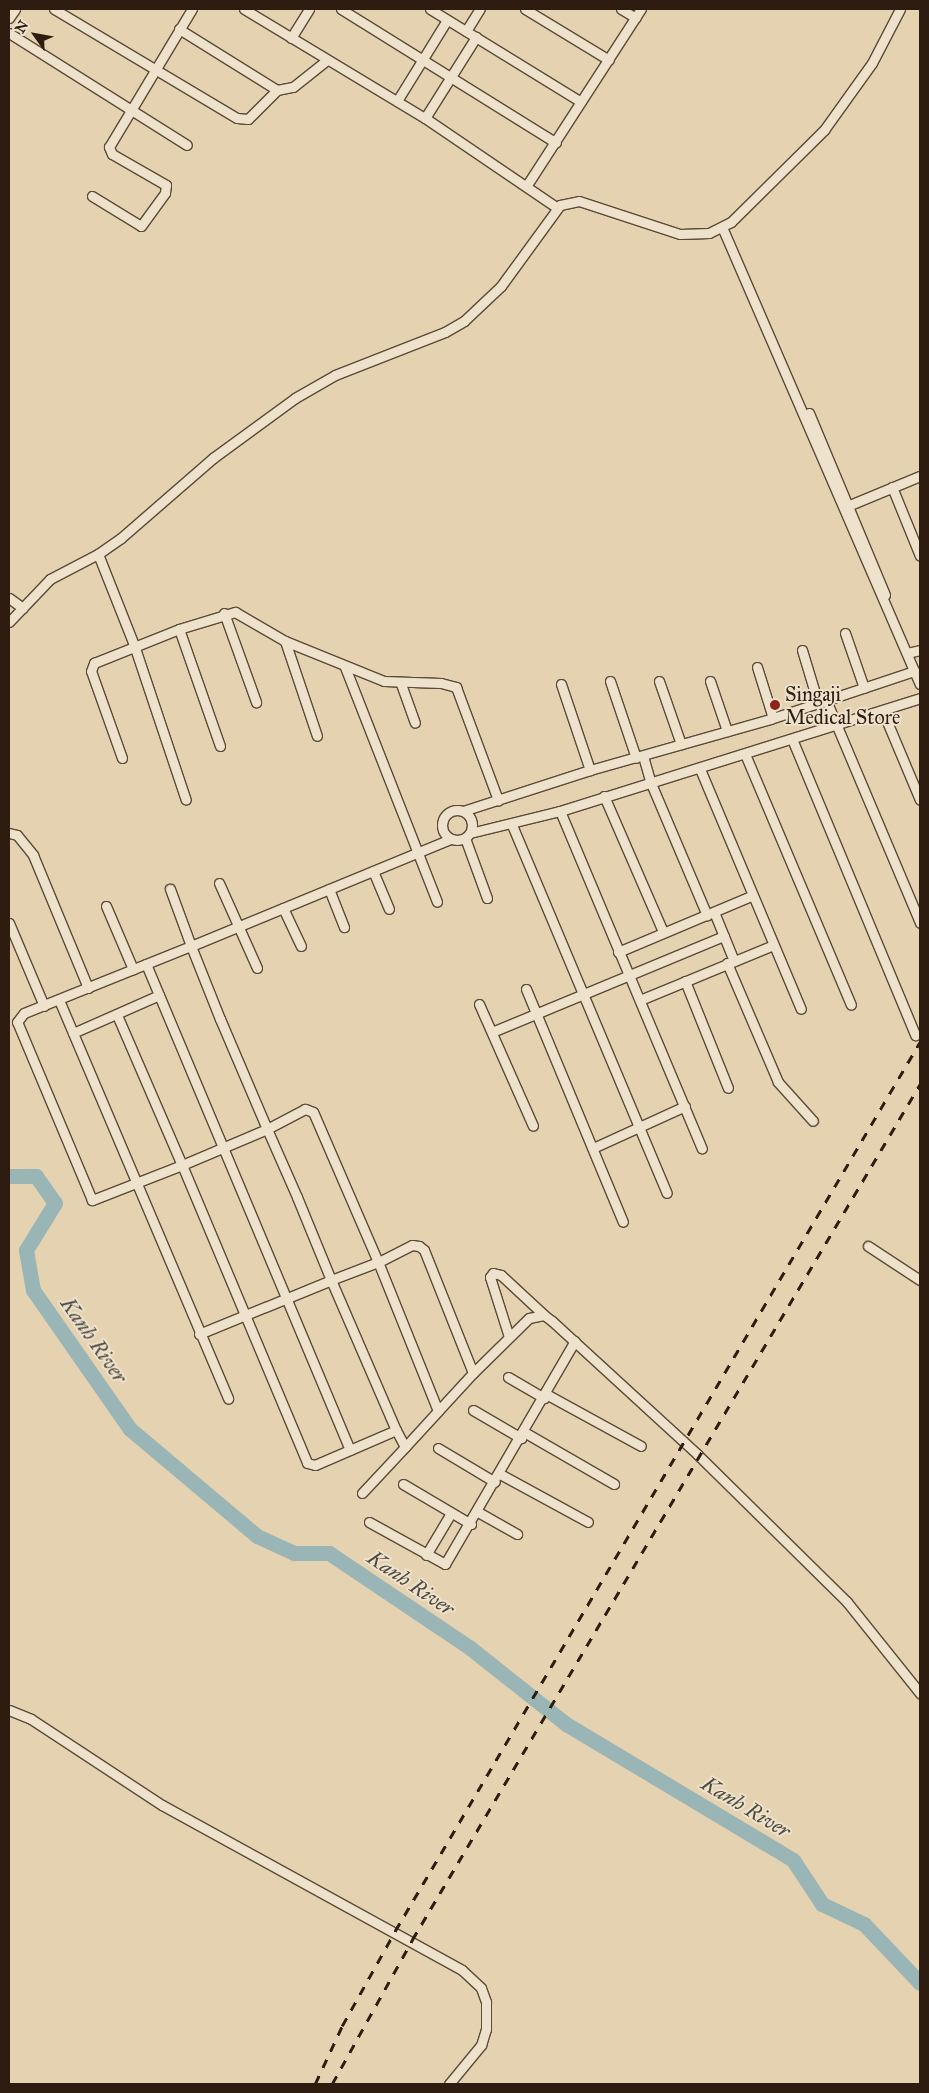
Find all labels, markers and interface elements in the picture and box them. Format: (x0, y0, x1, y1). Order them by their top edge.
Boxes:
north arrow (10, 10, 60, 60)
text: N (12, 17, 32, 36)
place label: Singaji Medical Store (785, 682, 900, 729)
marker: Singaji Medical Store (769, 699, 781, 711)
water label: Kanh River (55, 1292, 133, 1388)
water label: Kanh River (363, 1545, 459, 1621)
water label: Kanh River (697, 1771, 795, 1843)

